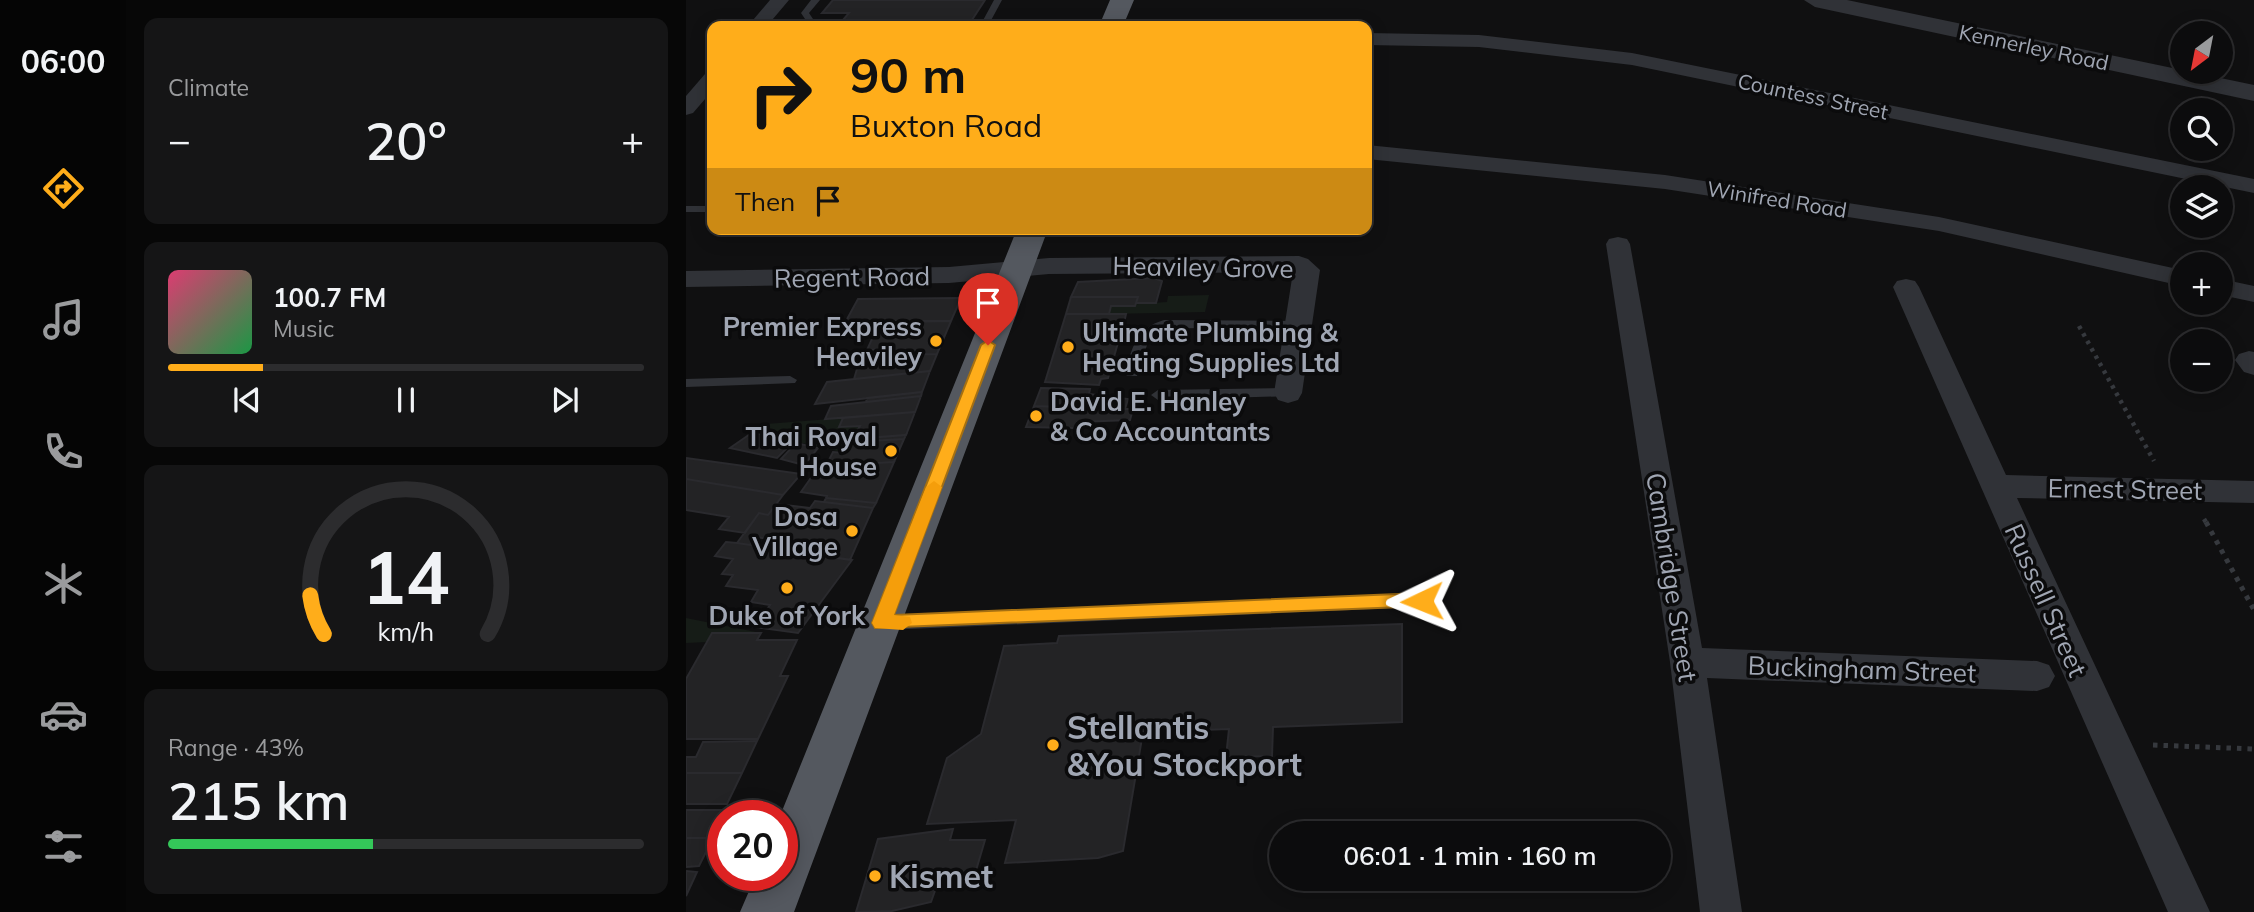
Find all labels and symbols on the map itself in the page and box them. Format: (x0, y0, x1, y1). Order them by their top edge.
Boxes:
street label: Kennerley Road (1957, 18, 2111, 76)
north arrow (2170, 21, 2233, 84)
street label: Countess Street (1735, 67, 1891, 125)
street label: Winifred Road (1705, 175, 1849, 223)
street label: Heaviley Grove (1112, 249, 1294, 285)
street label: Regent Road (773, 259, 931, 295)
pin (958, 273, 1018, 345)
place label: Premier Express Heaviley (723, 310, 923, 373)
place label: Ultimate Plumbing & Heating Supplies Ltd (1082, 316, 1340, 379)
marker: Premier Express Heaviley (928, 333, 944, 349)
marker: Ultimate Plumbing & Heating Supplies Ltd (1060, 339, 1076, 355)
place label: David E. Hanley & Co Accountants (1050, 385, 1271, 448)
marker: David E. Hanley & Co Accountants (1028, 408, 1044, 424)
place label: Thai Royal House (745, 420, 877, 483)
marker: Thai Royal House (883, 443, 899, 459)
street label: Cambridge Street (1639, 470, 1705, 684)
street label: Ernest Street (2047, 471, 2203, 507)
place label: Dosa Village (751, 500, 838, 563)
street label: Russell Street (1998, 518, 2094, 682)
marker: Dosa Village (844, 523, 860, 539)
position arrow (1385, 564, 1459, 638)
marker: Duke of York (779, 580, 795, 596)
place label: Duke of York (709, 599, 866, 632)
street label: Buckingham Street (1747, 649, 1977, 689)
place label: Stellantis &You Stockport (1067, 707, 1302, 784)
marker: Stellantis &You Stockport (1045, 737, 1061, 753)
speed limit sign: 20 (707, 800, 798, 891)
place label: Kismet (889, 856, 993, 896)
marker: Kismet (867, 868, 883, 884)

